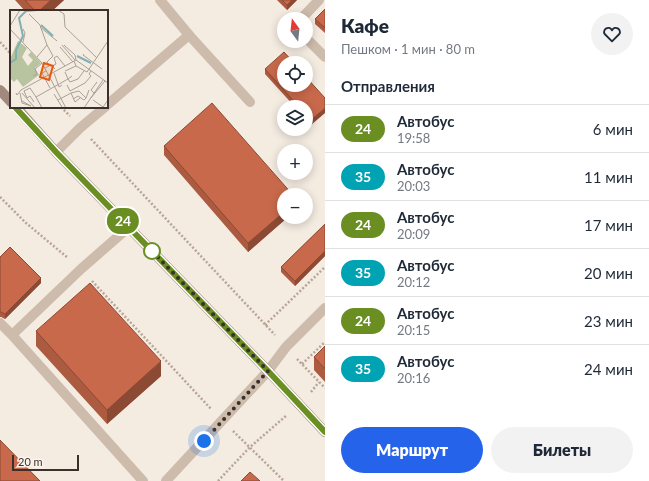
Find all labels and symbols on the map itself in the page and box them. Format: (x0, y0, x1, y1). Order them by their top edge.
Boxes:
inset map (10, 10, 108, 108)
north arrow (277, 12, 313, 48)
line badge: 24 (105, 208, 141, 234)
unlabelled marker (143, 242, 161, 260)
your location (194, 431, 214, 451)
scale bar (12, 453, 79, 472)

